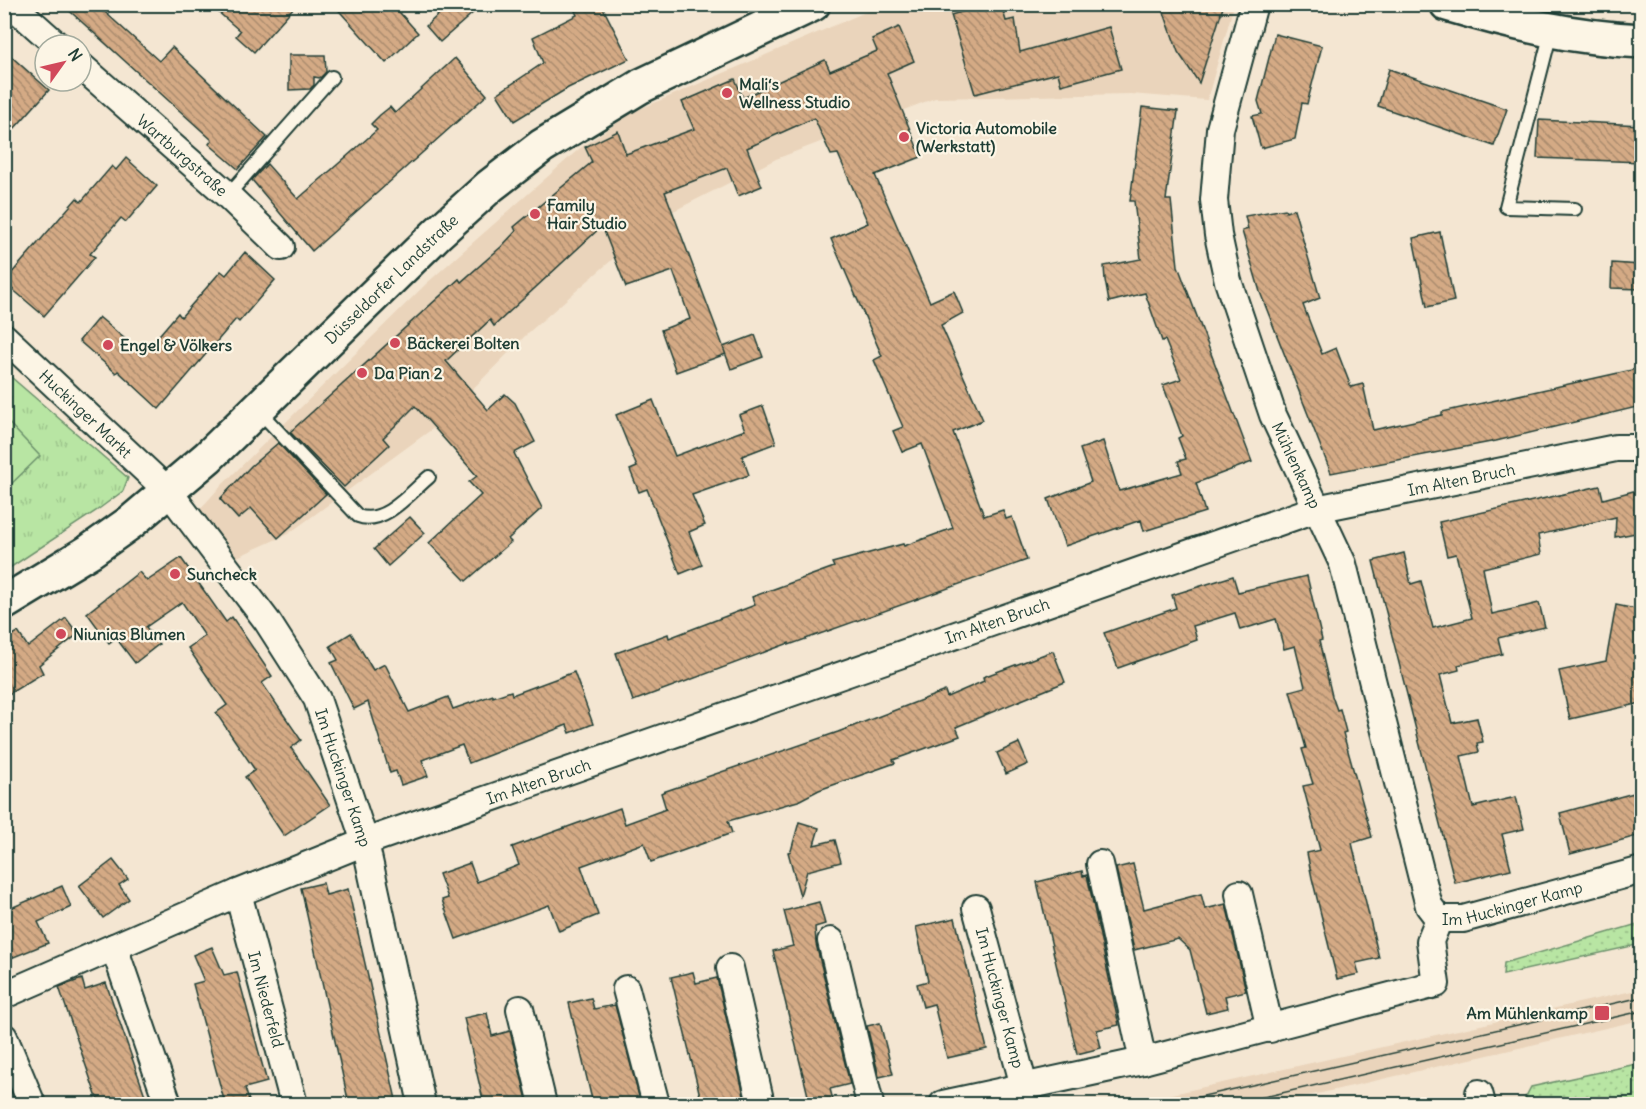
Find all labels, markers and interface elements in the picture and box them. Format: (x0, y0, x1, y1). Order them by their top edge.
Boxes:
north arrow (33, 33, 93, 93)
text: N (64, 44, 87, 65)
place label: Mali‘s Wellness Studio (739, 74, 850, 112)
marker: Mali‘s Wellness Studio (720, 86, 734, 100)
street label: Wartburgstraße (133, 110, 232, 200)
place label: Victoria Automobile (Werkstatt) (916, 118, 1057, 157)
marker: Victoria Automobile (Werkstatt) (897, 130, 911, 144)
place label: Family Hair Studio (547, 195, 627, 233)
marker: Family Hair Studio (528, 207, 542, 221)
street label: Düsseldorfer Landstraße (320, 210, 462, 348)
place label: Bäckerei Bolten (407, 333, 520, 353)
place label: Engel & Völkers (120, 335, 232, 356)
marker: Bäckerei Bolten (388, 336, 402, 350)
marker: Engel & Völkers (101, 338, 115, 352)
place label: Da Pian 2 (374, 363, 443, 383)
street label: Huckinger Markt (35, 365, 137, 462)
marker: Da Pian 2 (355, 366, 369, 380)
street label: Mühlenkamp (1268, 419, 1326, 512)
street label: Im Alten Bruch (1406, 459, 1517, 500)
place label: Suncheck (187, 564, 257, 584)
marker: Suncheck (168, 567, 182, 581)
street label: Im Alten Bruch (942, 593, 1052, 648)
place label: Niunias Blumen (73, 624, 185, 644)
marker: Niunias Blumen (54, 627, 68, 641)
street label: Im Huckinger Kamp (311, 706, 376, 849)
street label: Im Alten Bruch (484, 754, 593, 809)
street label: Im Huckinger Kamp (1442, 877, 1585, 929)
street label: Im Huckinger Kamp (972, 925, 1029, 1070)
street label: Im Niederfeld (244, 949, 289, 1050)
place label: Am Mühlenkamp (1467, 1003, 1588, 1024)
marker: Am Mühlenkamp (1593, 1004, 1611, 1022)

